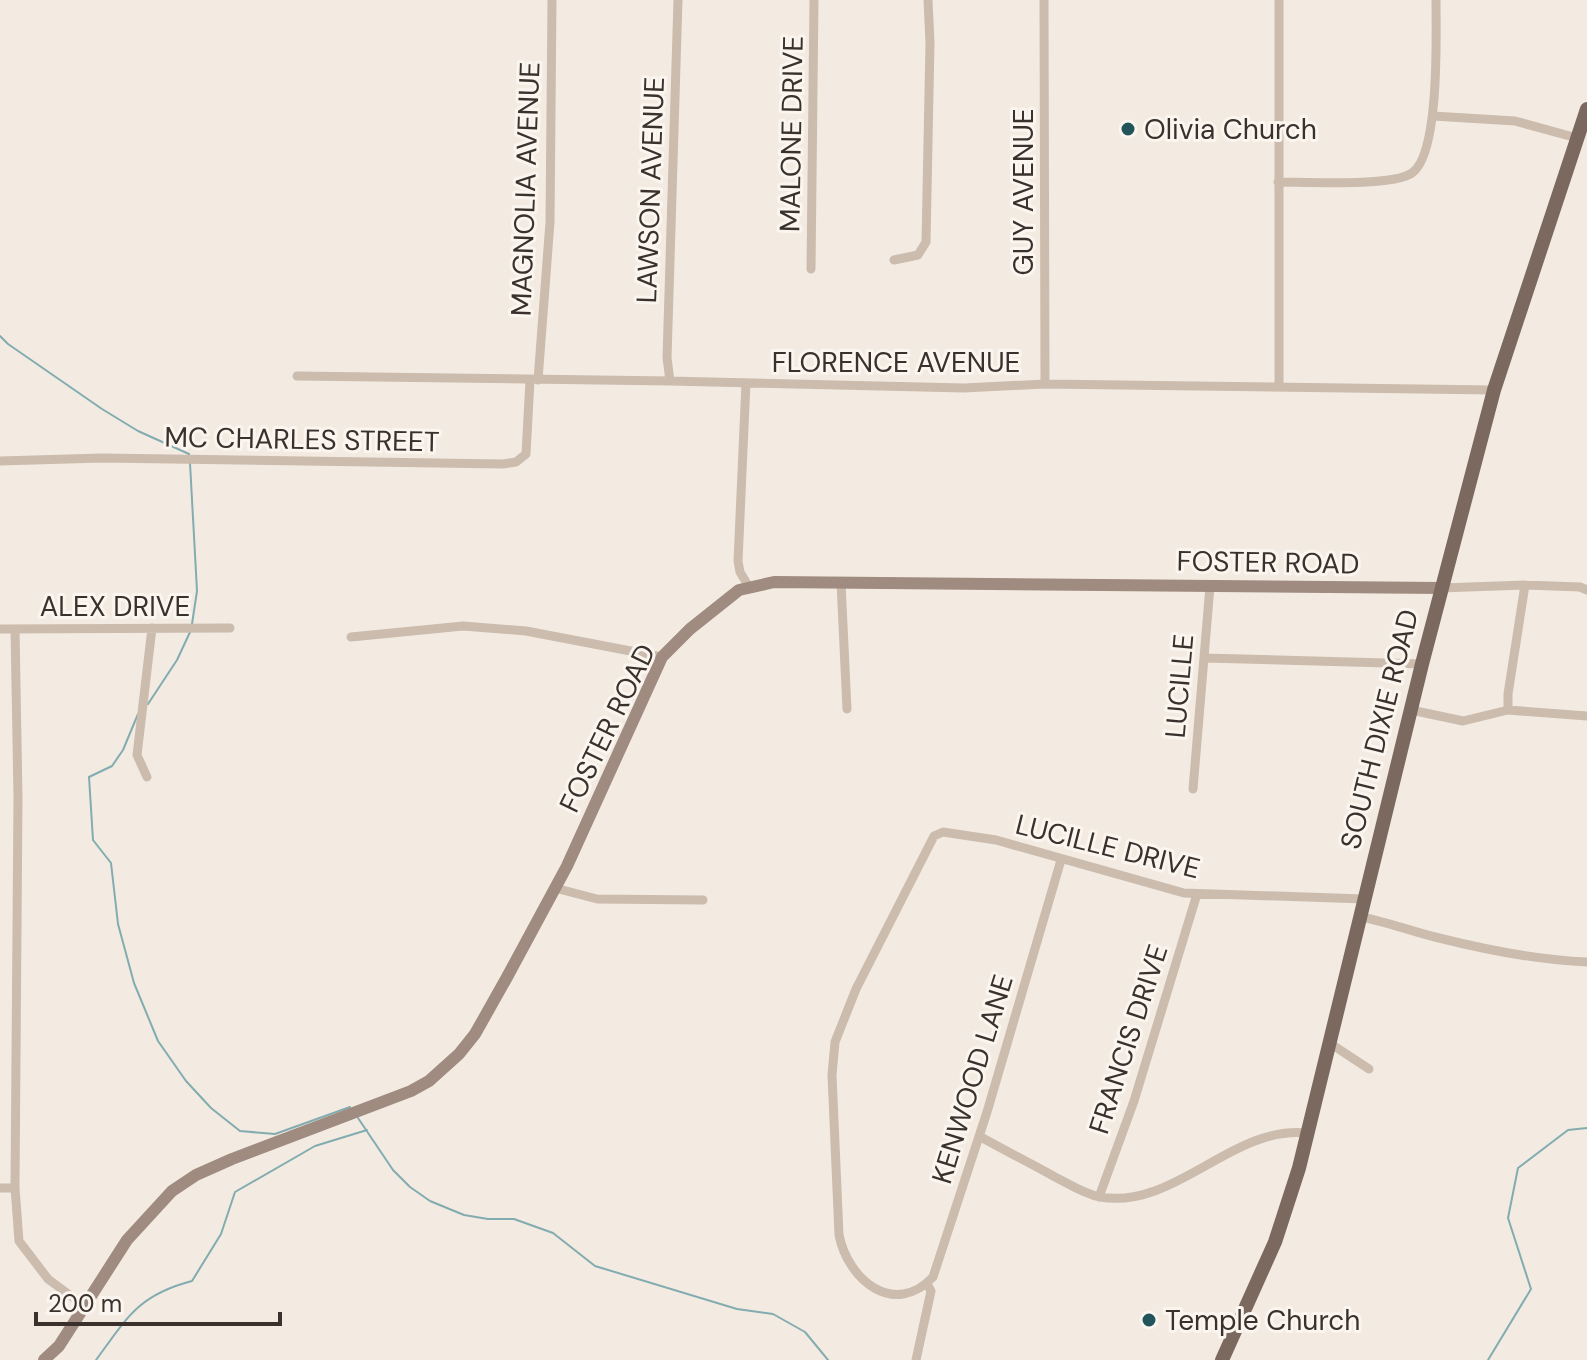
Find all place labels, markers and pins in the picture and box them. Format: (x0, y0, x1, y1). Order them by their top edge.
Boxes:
place label: Olivia Church (1144, 111, 1317, 148)
marker: Olivia Church (1119, 120, 1137, 138)
place label: Temple Church (1165, 1302, 1360, 1339)
marker: Temple Church (1140, 1311, 1158, 1329)

